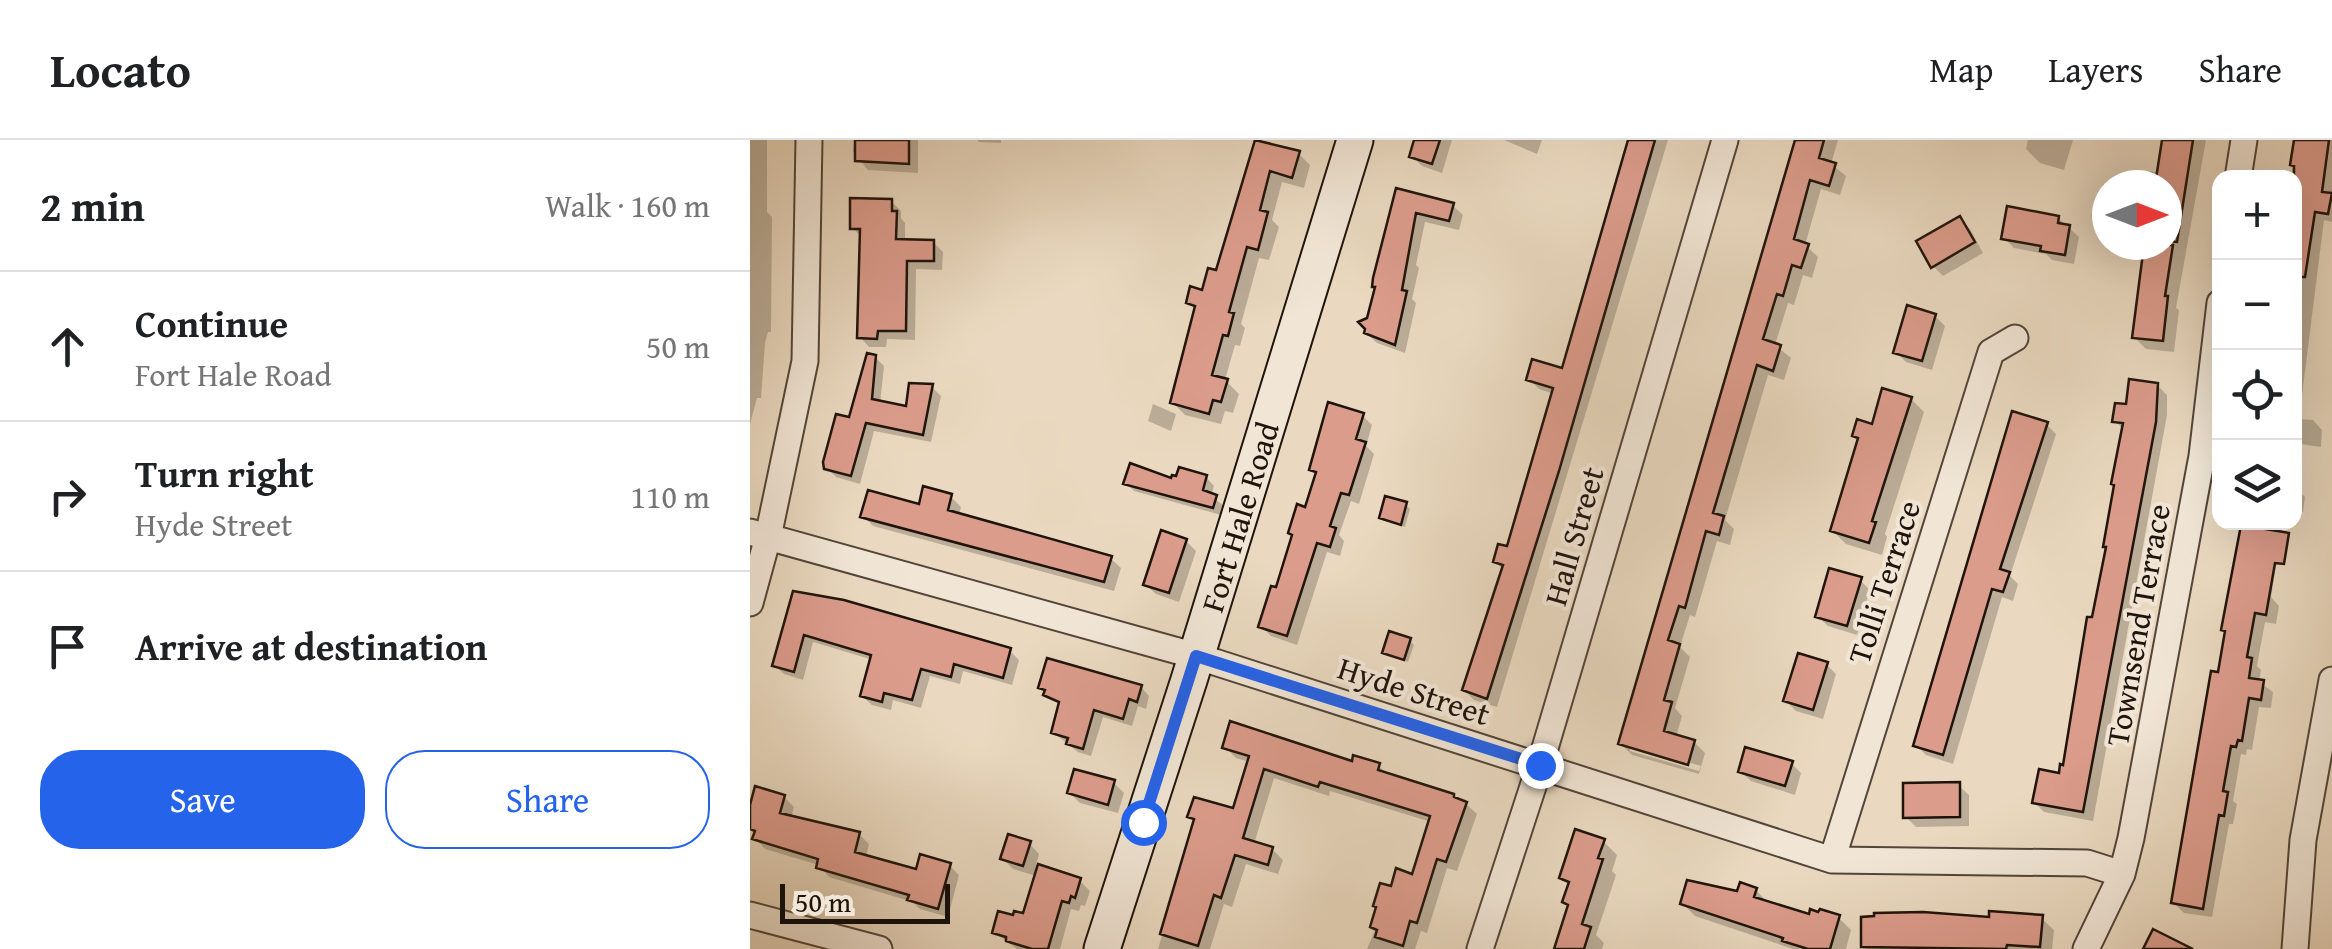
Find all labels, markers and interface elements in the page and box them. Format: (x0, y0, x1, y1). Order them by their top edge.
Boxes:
text: Locato (50, 34, 191, 105)
text: Map (1929, 44, 1993, 95)
text: Layers (2048, 44, 2143, 95)
text: Share (2198, 44, 2282, 95)
north arrow (2092, 170, 2182, 260)
map controls (2212, 170, 2302, 530)
button: + (2212, 170, 2302, 260)
text: 2 min (40, 175, 145, 236)
text: Walk · 160 m (545, 182, 710, 229)
button: − (2212, 260, 2302, 350)
text: Continue (135, 295, 288, 351)
icon: ahead (40, 319, 95, 374)
text: 50 m (646, 323, 710, 370)
button: locate (2212, 350, 2302, 440)
text: Fort Hale Road (135, 351, 332, 398)
street label: Fort Hale Road (1188, 416, 1291, 618)
button: layers (2212, 440, 2302, 530)
text: Turn right (135, 445, 314, 501)
street label: Hall Street (1531, 461, 1616, 611)
icon: right (40, 469, 95, 524)
text: 110 m (631, 473, 710, 520)
street label: Tolli Terrace (1835, 494, 1932, 670)
street label: Townsend Terrace (2093, 500, 2182, 750)
text: Hyde Street (135, 501, 292, 548)
text: Arrive at destination (135, 618, 488, 674)
icon: arrive (40, 619, 95, 674)
street label: Hyde Street (1332, 644, 1496, 737)
route end (1518, 743, 1564, 789)
button: Save (40, 750, 365, 849)
button: Share (385, 750, 710, 849)
route start (1121, 800, 1167, 846)
scale bar (780, 879, 950, 924)
text: 50 m (795, 881, 851, 922)

